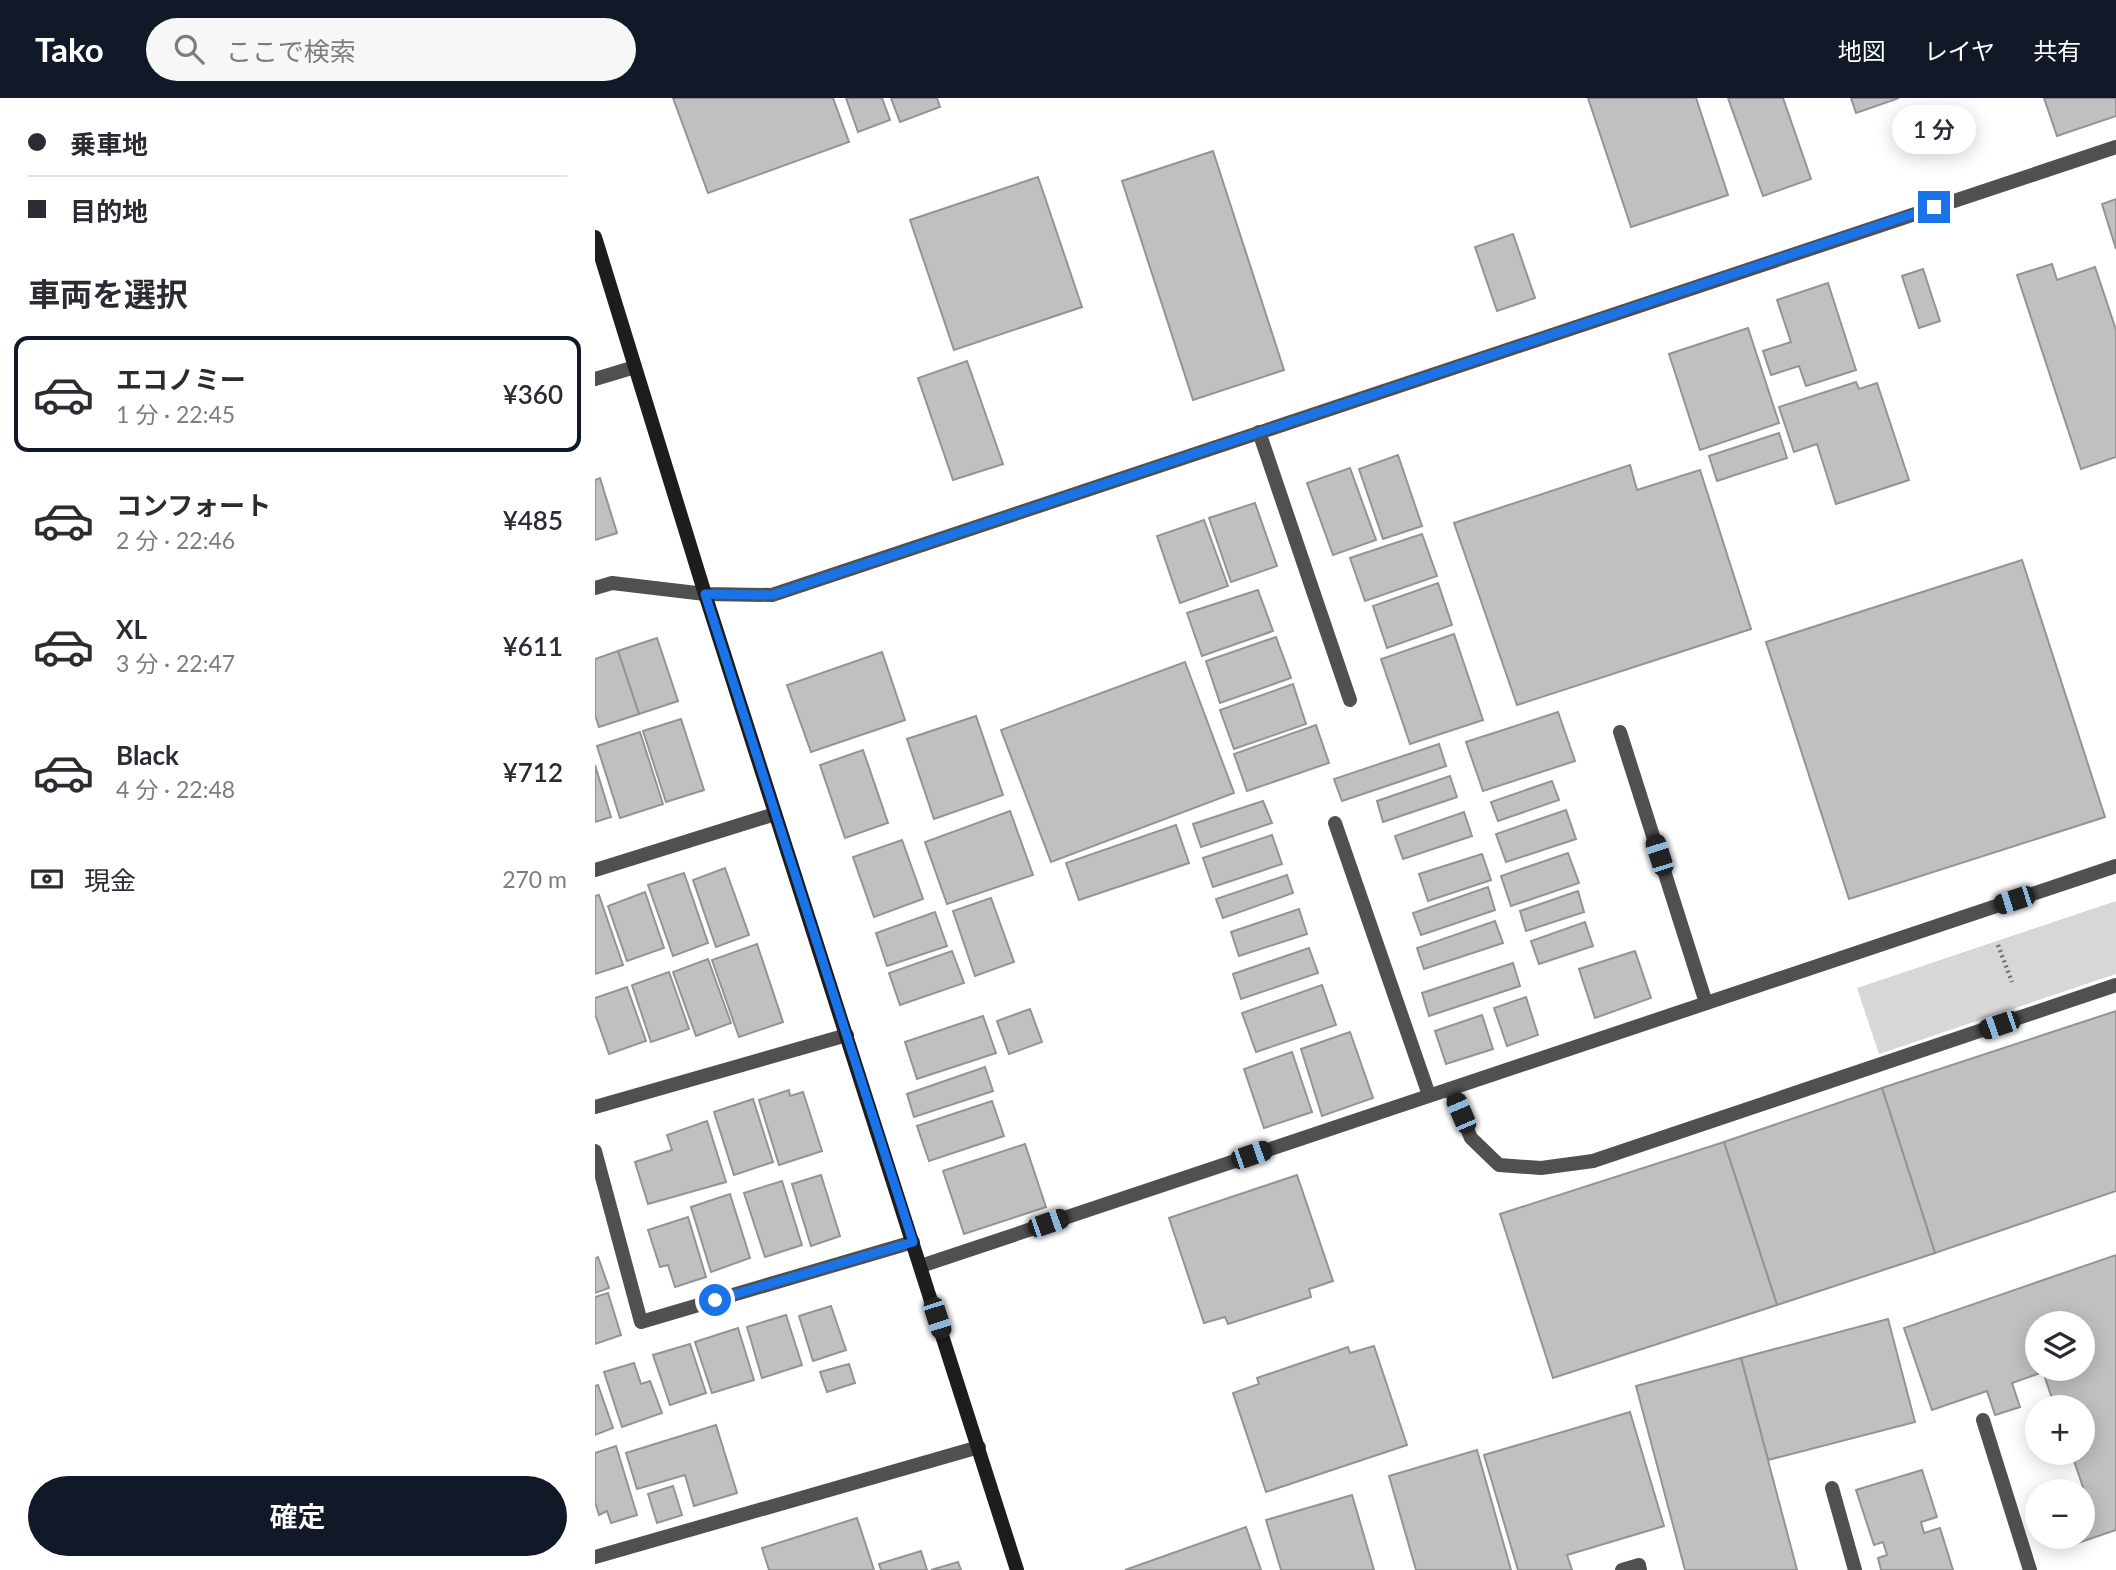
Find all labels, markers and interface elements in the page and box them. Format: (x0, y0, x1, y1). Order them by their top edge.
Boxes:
search box (146, 18, 636, 81)
text: Tako (35, 29, 104, 69)
icon: search (170, 30, 208, 68)
text: ここで検索 (226, 35, 356, 67)
text: 地図 (1838, 36, 1886, 65)
text: レイヤ (1924, 36, 1995, 65)
text: 共有 (2033, 36, 2081, 65)
callout: 1 分 (1892, 105, 1976, 154)
text: 1 分 (1913, 115, 1955, 143)
text: 乗車地 (70, 128, 148, 160)
route end (1918, 191, 1950, 223)
text: 目的地 (70, 195, 148, 227)
text: 車両を選択 (28, 274, 188, 313)
icon: car (32, 363, 95, 426)
text: エコノミー (116, 363, 246, 395)
text: ¥360 (503, 378, 563, 410)
text: 1 分 · 22:45 (116, 400, 235, 428)
icon: car (32, 489, 95, 552)
text: コンフォート (116, 489, 271, 521)
text: ¥485 (503, 504, 563, 536)
text: 2 分 · 22:46 (116, 526, 235, 554)
text: XL (116, 613, 147, 645)
icon: car (32, 615, 95, 678)
text: ¥611 (503, 630, 563, 662)
text: 3 分 · 22:47 (116, 649, 235, 677)
text: Black (116, 739, 179, 771)
icon: car (32, 741, 95, 804)
text: ¥712 (503, 756, 563, 788)
text: 4 分 · 22:48 (116, 775, 235, 803)
car (1643, 832, 1676, 878)
icon: cash (28, 860, 66, 898)
text: 現金 (84, 864, 136, 896)
text: 270 m (502, 865, 567, 893)
car (1991, 884, 2038, 916)
car (1976, 1008, 2023, 1042)
car (1444, 1090, 1479, 1136)
car (1228, 1138, 1275, 1172)
car (1025, 1206, 1072, 1240)
route start (699, 1284, 731, 1316)
car (921, 1295, 954, 1341)
map controls (2025, 1311, 2095, 1549)
button: layers (2025, 1311, 2095, 1381)
button: + (2025, 1395, 2095, 1465)
button: 確定 (28, 1476, 567, 1556)
button: − (2025, 1479, 2095, 1549)

